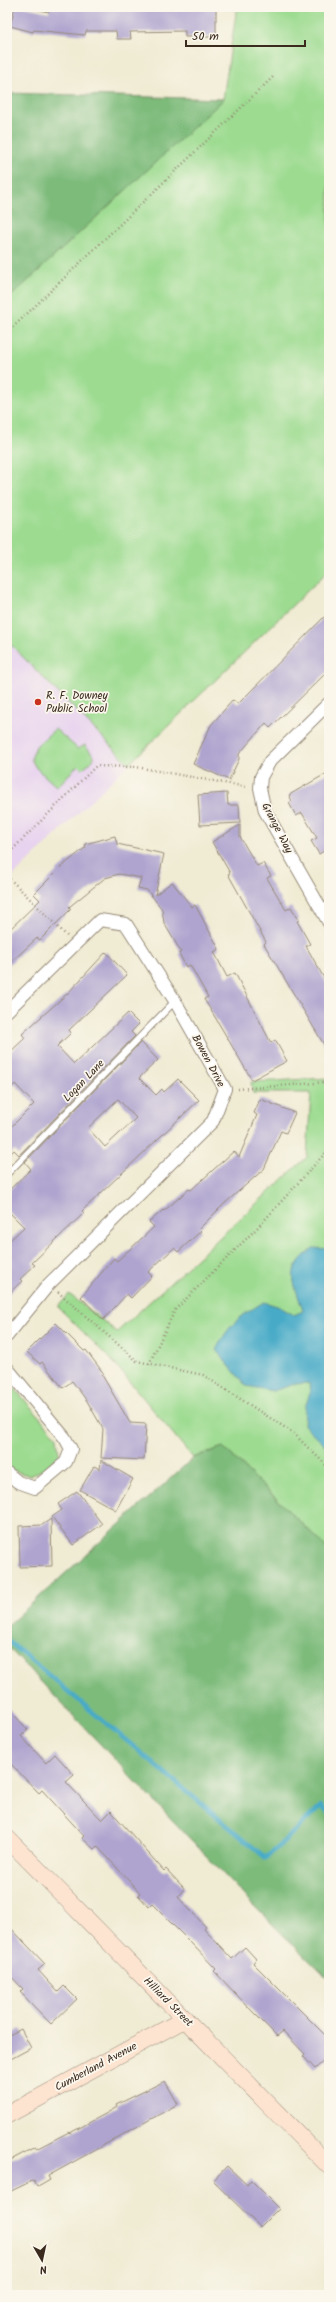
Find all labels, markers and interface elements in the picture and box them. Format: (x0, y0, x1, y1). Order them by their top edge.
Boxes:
scale bar (186, 22, 305, 48)
text: 50 m (192, 27, 219, 46)
place label: R. F. Downey Public School (46, 687, 109, 718)
marker: R. F. Downey Public School (33, 697, 43, 707)
street label: Grange Way (257, 799, 298, 857)
street label: Bowen Drive (187, 1031, 229, 1091)
street label: Logan Lane (59, 1055, 109, 1107)
street label: Hilliard Street (139, 1973, 198, 2032)
street label: Cumberland Avenue (52, 2038, 140, 2096)
north arrow (22, 2240, 62, 2280)
text: N (39, 2259, 48, 2278)

